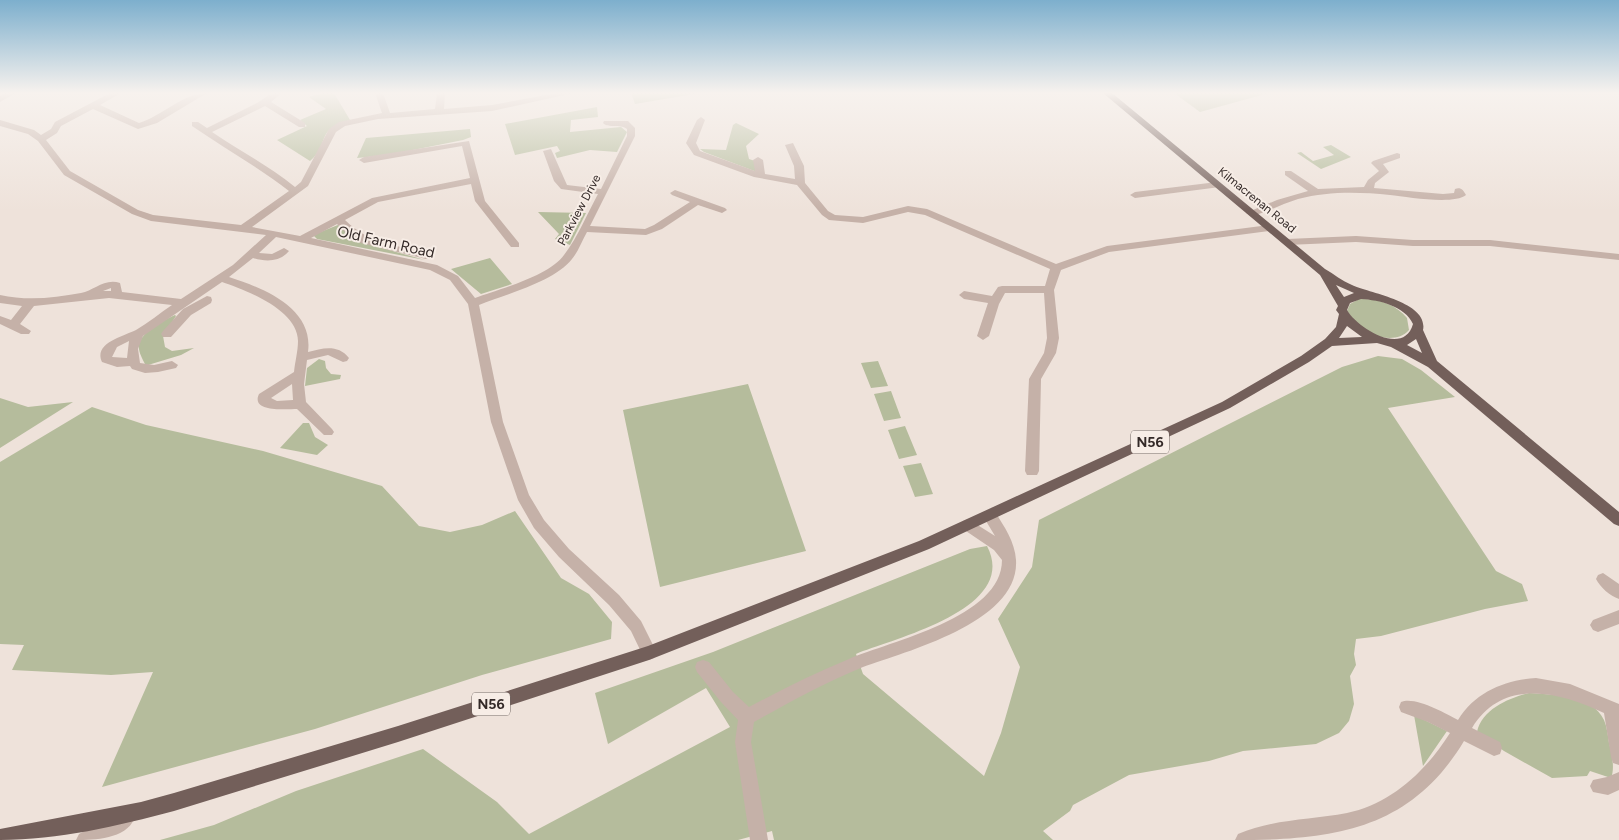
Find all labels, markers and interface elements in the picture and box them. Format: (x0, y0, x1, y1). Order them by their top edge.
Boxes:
street label: Kilmacrenan Road (1215, 164, 1299, 236)
street label: Parkview Drive (554, 172, 604, 248)
street label: Old Farm Road (336, 222, 436, 262)
road number: N56 (1131, 431, 1169, 454)
road number: N56 (472, 692, 510, 716)

